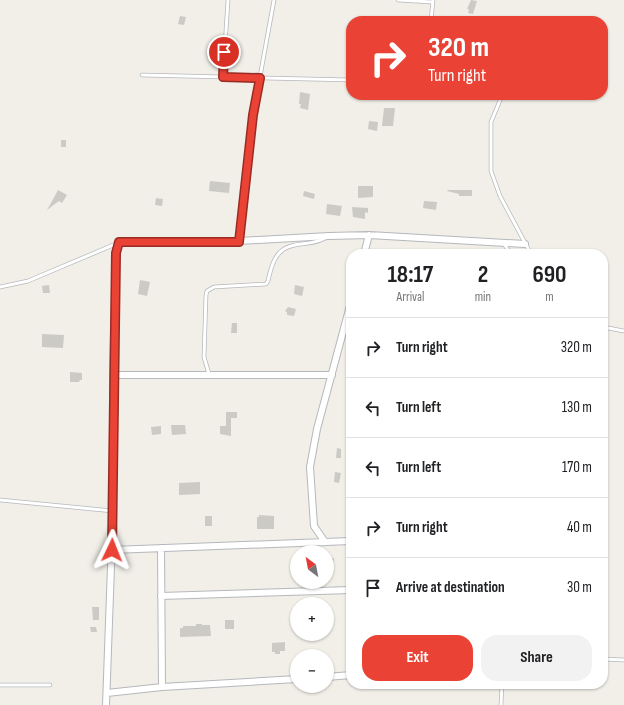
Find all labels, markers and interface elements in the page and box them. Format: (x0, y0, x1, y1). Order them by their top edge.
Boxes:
text: 320 m (428, 31, 489, 64)
icon: right (362, 32, 414, 84)
pin (207, 35, 241, 69)
icon: arrive (213, 41, 235, 63)
text: Turn right (428, 65, 486, 86)
text: 18:17 (387, 260, 433, 289)
text: 2 (478, 260, 488, 289)
text: 690 (533, 260, 567, 289)
text: Arrival (396, 289, 424, 305)
text: min (475, 289, 491, 305)
text: m (545, 289, 554, 305)
icon: right (362, 337, 384, 359)
text: Turn right (396, 338, 448, 357)
text: 320 m (561, 338, 592, 357)
icon: left (362, 397, 384, 419)
text: Turn left (396, 398, 441, 417)
text: 130 m (562, 398, 592, 417)
icon: left (362, 457, 384, 479)
text: Turn left (396, 458, 441, 477)
text: 170 m (562, 458, 592, 477)
icon: right (362, 517, 384, 539)
text: Turn right (396, 518, 448, 537)
text: 40 m (567, 518, 592, 537)
position arrow (91, 529, 133, 571)
north arrow (290, 545, 334, 589)
map controls (290, 545, 334, 693)
icon: arrive (362, 577, 384, 599)
text: Arrive at destination (396, 578, 505, 597)
text: 30 m (567, 578, 592, 597)
button: + (290, 597, 334, 641)
button: Exit (362, 635, 473, 681)
button: Share (481, 635, 592, 681)
button: − (290, 649, 334, 693)

